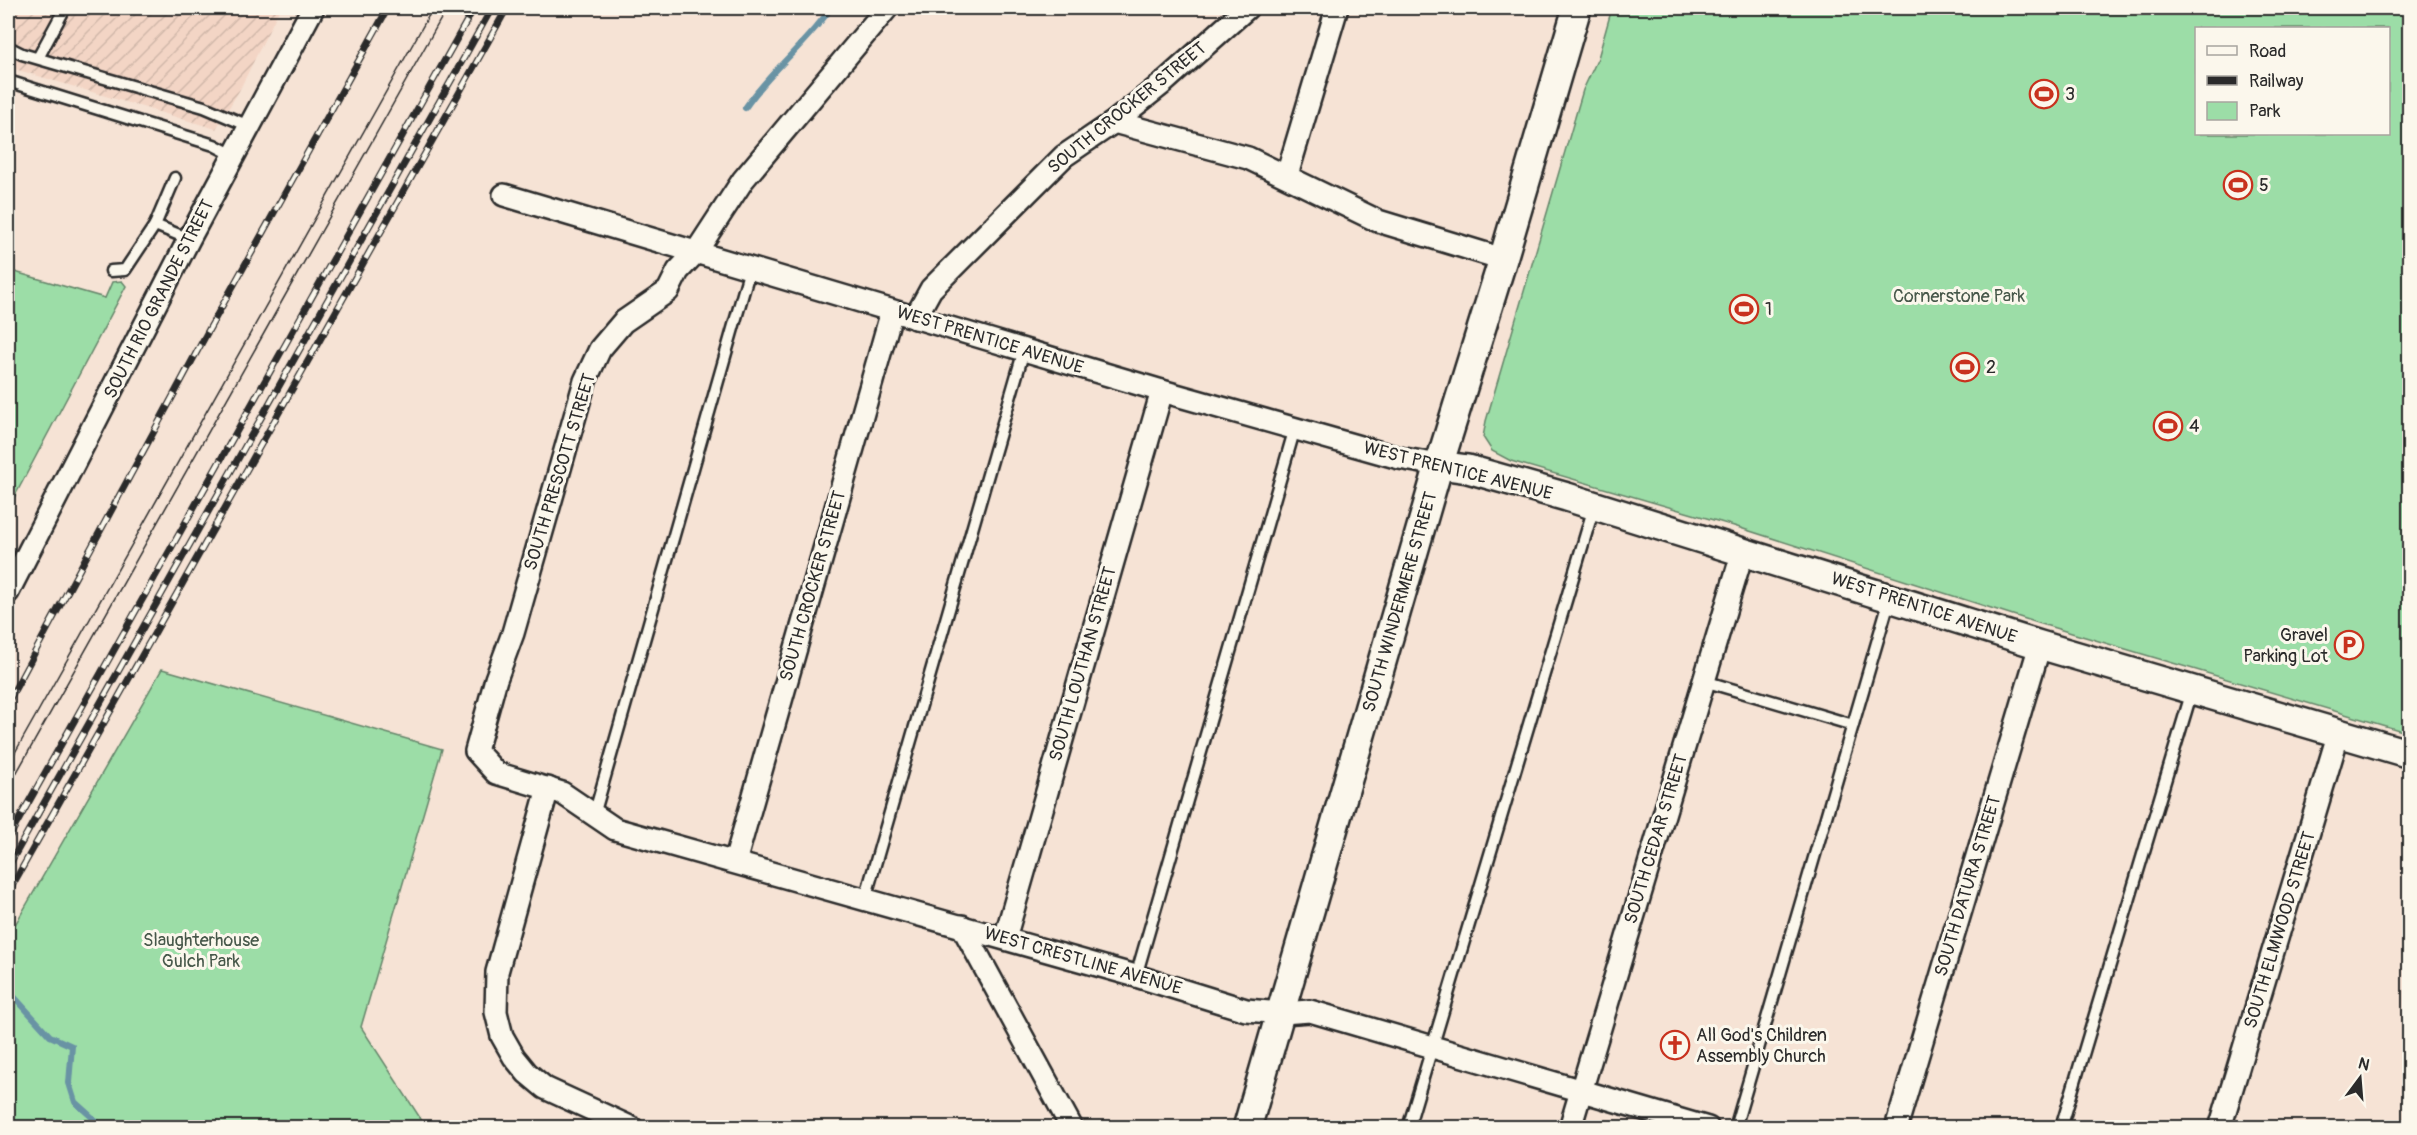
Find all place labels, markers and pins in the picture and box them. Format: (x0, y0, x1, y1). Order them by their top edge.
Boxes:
sports icon: 3 (2028, 78, 2060, 110)
place label: 3 (2065, 83, 2075, 106)
sports icon: 5 (2222, 169, 2254, 201)
place label: 5 (2259, 174, 2269, 197)
sports icon: 1 (1728, 293, 1760, 325)
place label: 1 (1765, 298, 1772, 321)
sports icon: 2 (1949, 351, 1981, 383)
place label: 2 (1986, 356, 1996, 379)
sports icon: 4 (2152, 410, 2184, 442)
place label: 4 (2189, 415, 2200, 438)
place label: Gravel Parking Lot (2243, 624, 2329, 668)
parking icon: Gravel Parking Lot (2333, 629, 2365, 661)
place label: All God's Children Assembly Church (1696, 1024, 1827, 1068)
church icon: All God's Children Assembly Church (1659, 1029, 1691, 1061)

